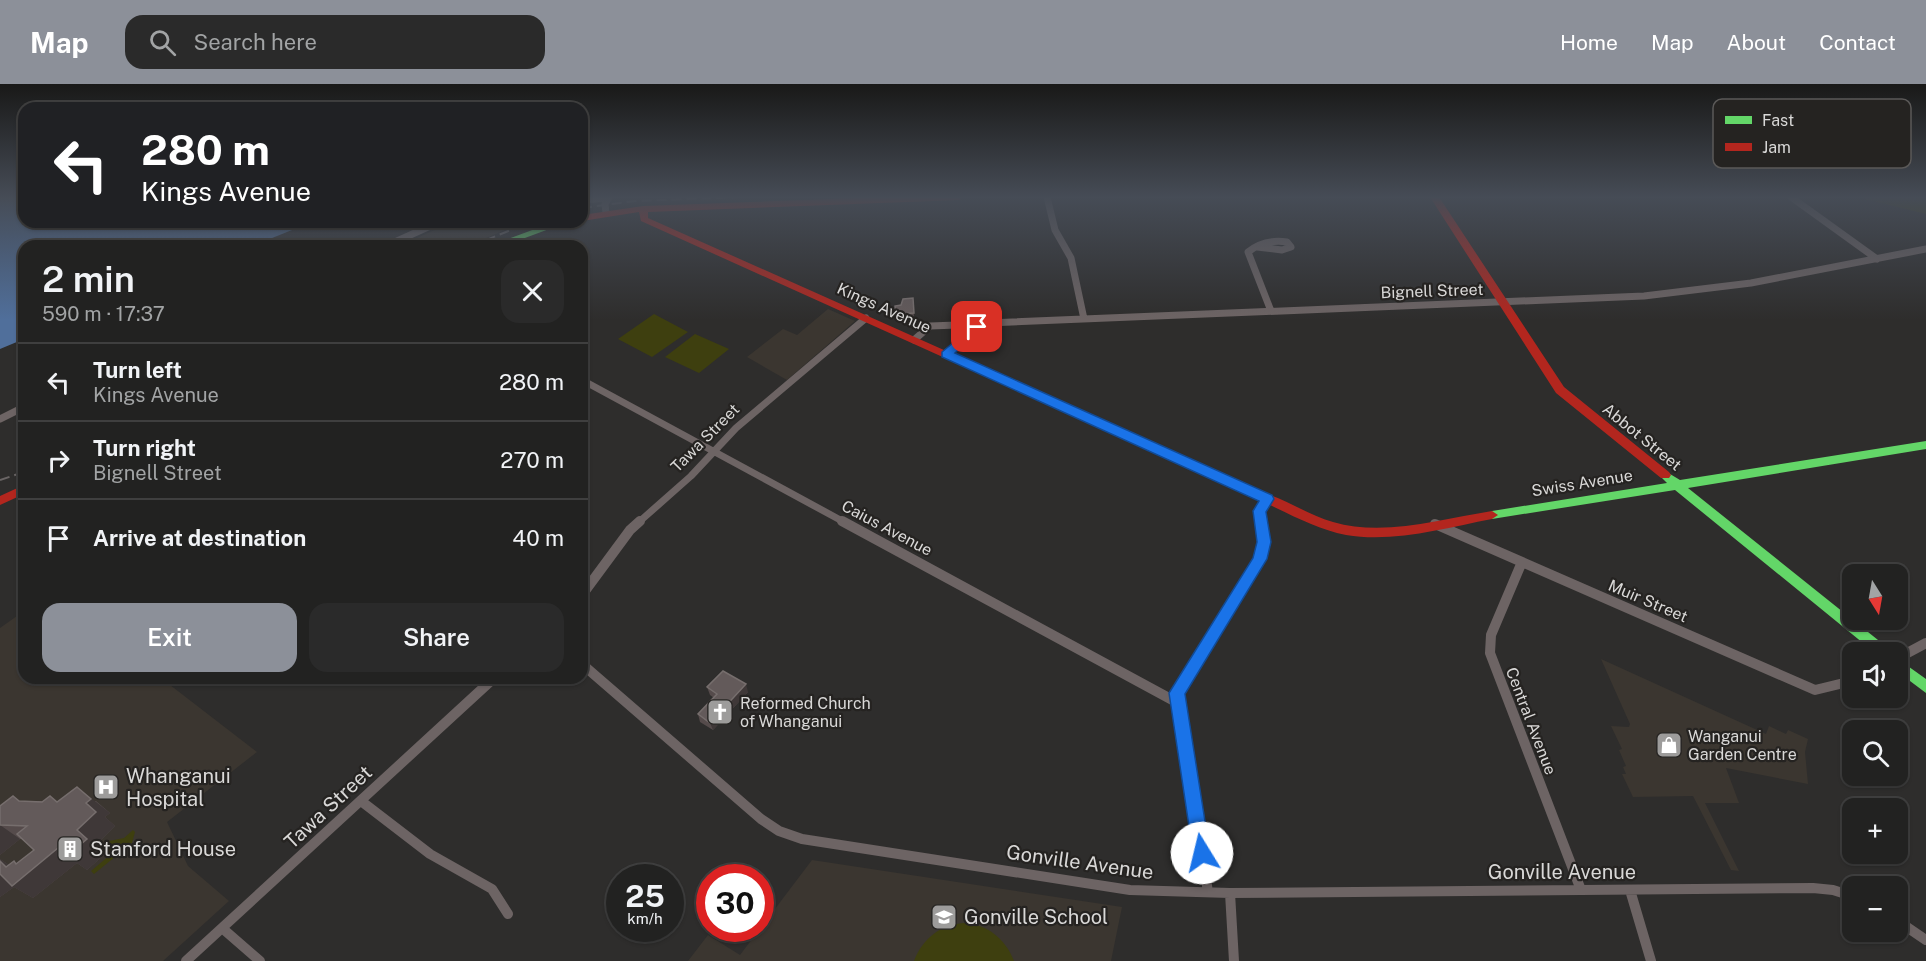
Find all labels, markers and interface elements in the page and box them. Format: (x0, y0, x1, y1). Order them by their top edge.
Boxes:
search box (125, 15, 545, 69)
text: Map (30, 26, 89, 59)
icon: search (146, 26, 179, 59)
text: Search here (194, 29, 317, 55)
text: Home (1560, 30, 1618, 55)
text: Map (1651, 30, 1694, 55)
text: About (1727, 30, 1786, 55)
text: Contact (1819, 30, 1896, 55)
legend (1713, 99, 1911, 168)
text: Fast (1762, 111, 1794, 130)
text: 280 m (141, 125, 270, 174)
icon: left (42, 126, 120, 204)
text: Jam (1762, 138, 1791, 157)
text: Kings Avenue (141, 175, 311, 207)
text: 2 min (42, 258, 135, 300)
button: close (501, 260, 564, 323)
street label: Kings Avenue (834, 279, 934, 337)
street label: Bignell Street (1380, 280, 1484, 302)
pin (951, 301, 1002, 352)
text: 590 m · 17:37 (42, 302, 165, 326)
icon: arrive (960, 310, 993, 343)
text: Turn left (93, 357, 182, 383)
icon: left (42, 366, 75, 399)
text: 280 m (499, 369, 564, 395)
text: Kings Avenue (93, 383, 219, 407)
street label: Abbot Street (1599, 399, 1685, 475)
street label: Tawa Street (667, 400, 743, 476)
text: Turn right (93, 435, 196, 461)
icon: right (42, 444, 75, 477)
text: 270 m (500, 447, 564, 473)
text: Bignell Street (93, 461, 222, 485)
street label: Swiss Avenue (1530, 466, 1634, 500)
street label: Caius Avenue (838, 496, 936, 560)
icon: arrive (42, 522, 75, 555)
text: Arrive at destination (93, 525, 306, 551)
text: 40 m (512, 525, 564, 551)
north arrow (1842, 564, 1908, 630)
map controls (1842, 564, 1908, 942)
street label: Muir Street (1605, 576, 1691, 626)
button: Exit (42, 603, 297, 672)
button: Share (309, 603, 564, 672)
button: sound (1842, 642, 1908, 708)
street label: Central Avenue (1502, 665, 1560, 777)
place label: Reformed Church of Whanganui (740, 694, 871, 731)
church icon: Reformed Church of Whanganui (705, 697, 735, 727)
button: search (1842, 720, 1908, 786)
place label: Wanganui Garden Centre (1688, 727, 1797, 764)
shop icon: Wanganui Garden Centre (1654, 730, 1684, 760)
street label: Tawa Street (279, 760, 377, 854)
place label: Whanganui Hospital (126, 764, 231, 811)
hospital icon: Whanganui Hospital (91, 772, 121, 802)
button: + (1842, 798, 1908, 864)
position arrow (1170, 821, 1234, 885)
building icon: Stanford House (55, 834, 85, 864)
place label: Stanford House (90, 837, 236, 861)
street label: Gonville Avenue (1005, 840, 1155, 884)
street label: Gonville Avenue (1488, 860, 1636, 884)
speed limit sign: 30 (696, 864, 774, 942)
button: − (1842, 876, 1908, 942)
text: 25 (625, 878, 665, 914)
school or university icon: Gonville School (929, 902, 959, 932)
place label: Gonville School (964, 905, 1108, 929)
text: km/h (627, 910, 663, 927)

